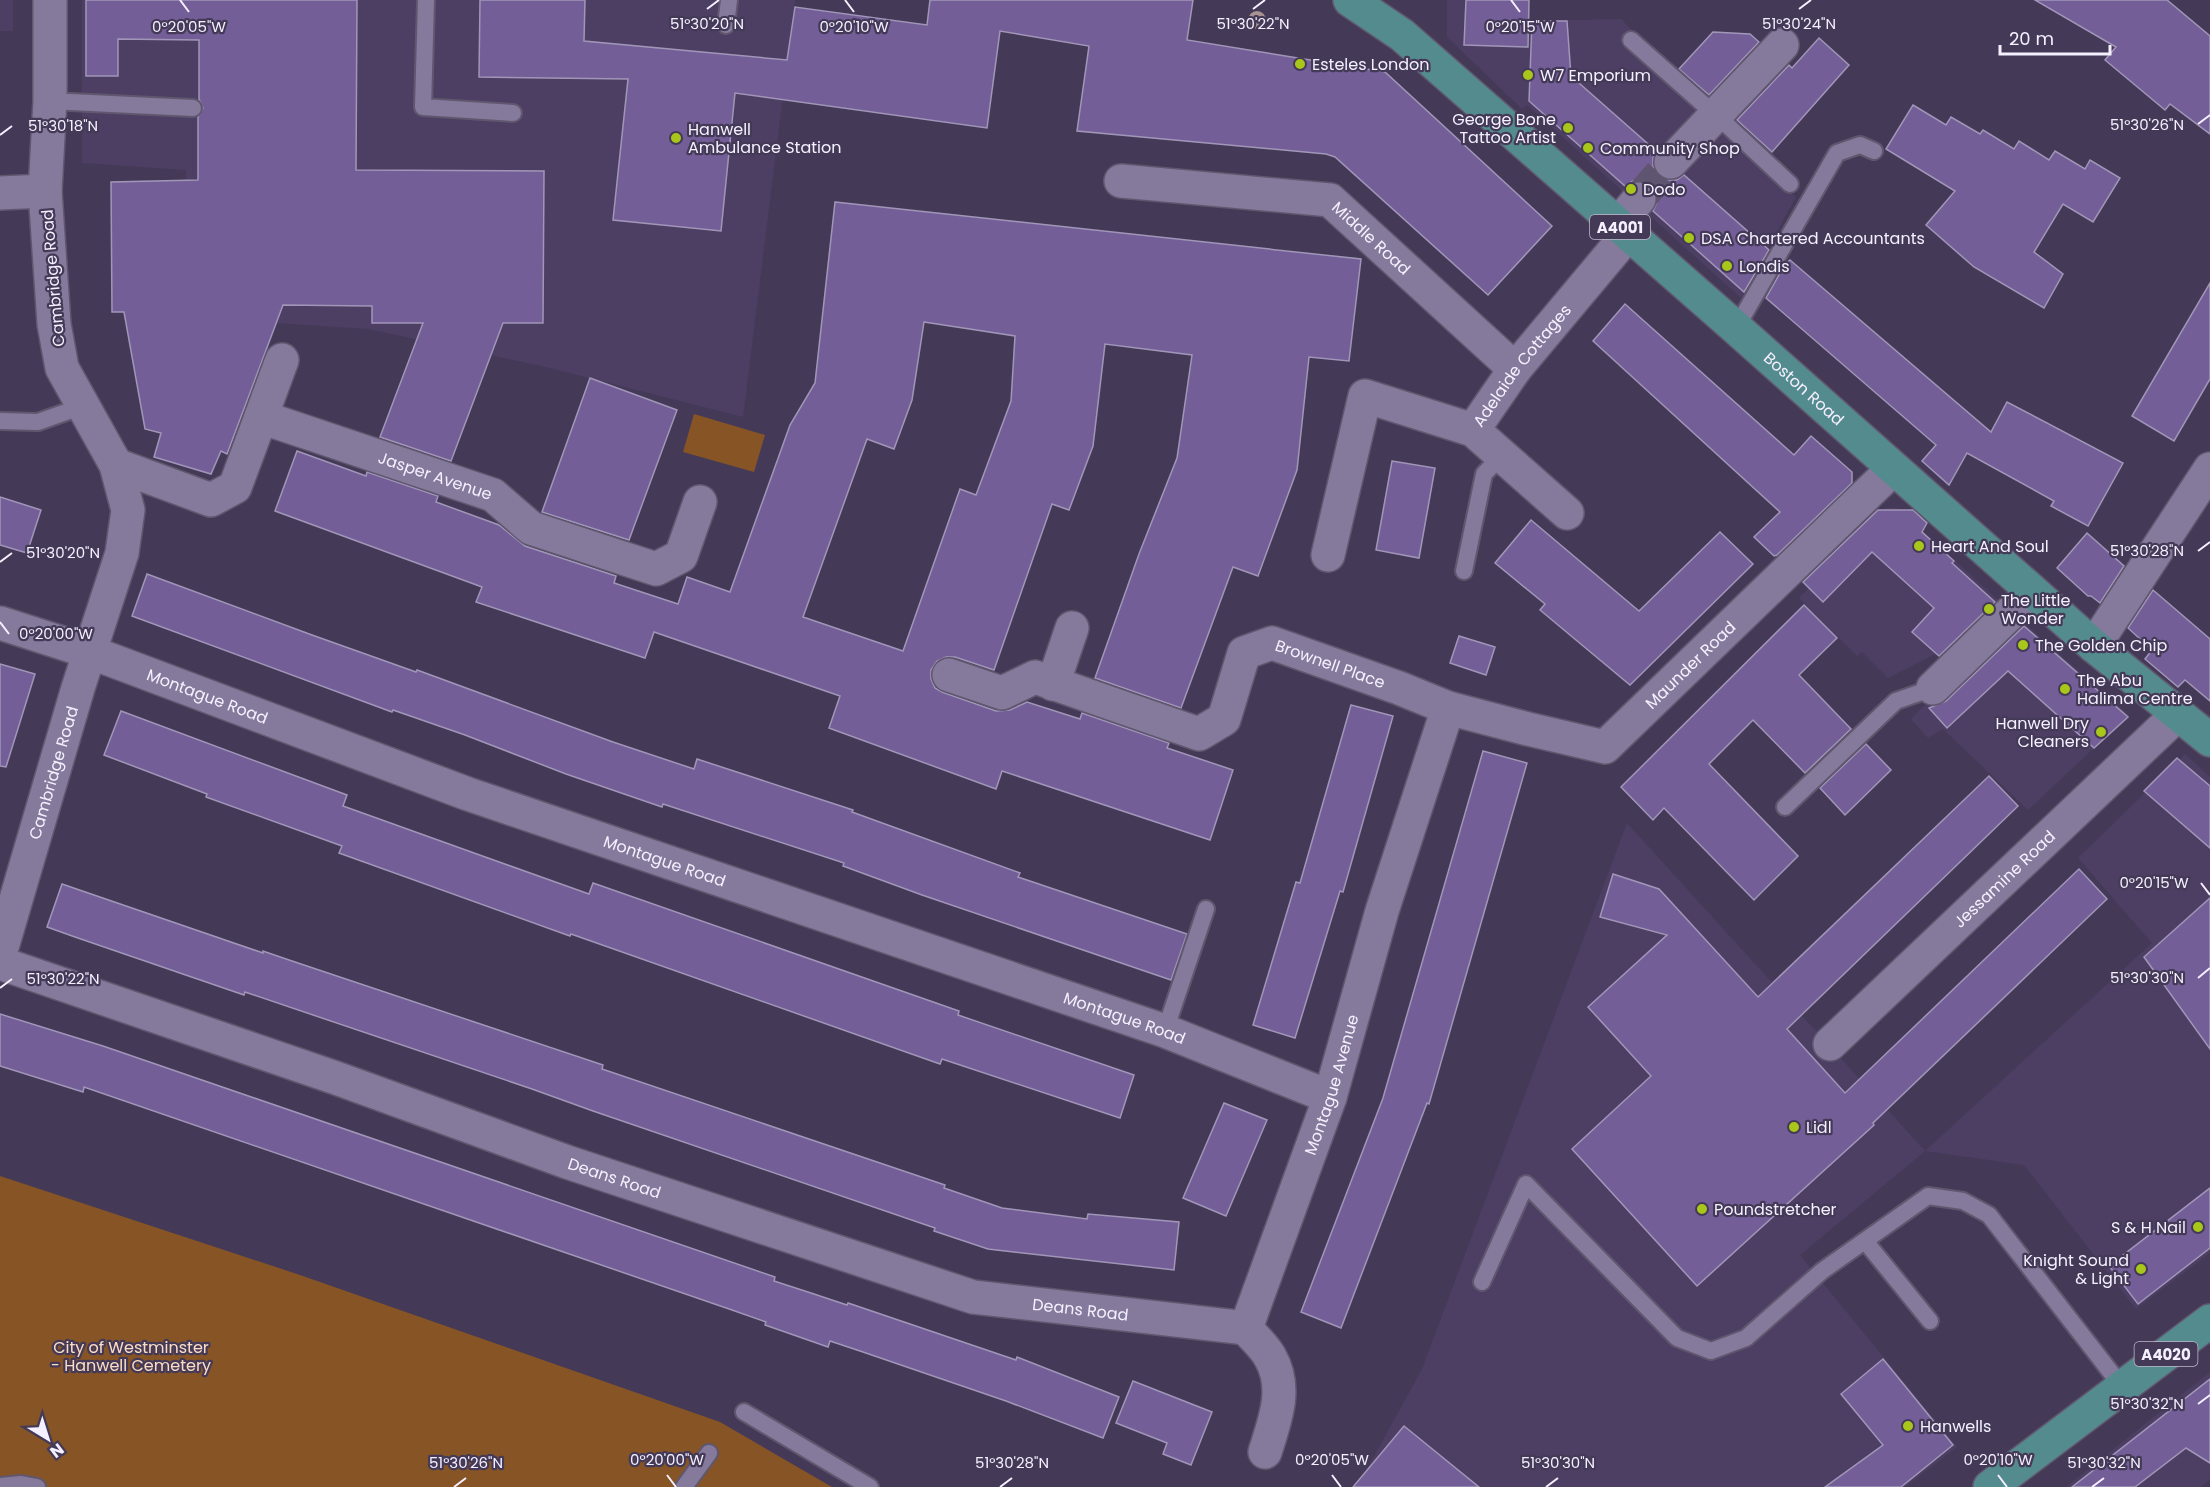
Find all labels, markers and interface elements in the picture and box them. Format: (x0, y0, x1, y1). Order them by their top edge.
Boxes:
text: 51°30'20"N (670, 13, 744, 34)
text: 51°30'22"N (1216, 13, 1290, 34)
text: 51°30'24"N (1762, 13, 1836, 34)
text: 0°20'05"W (152, 16, 226, 37)
text: 0°20'10"W (819, 16, 889, 37)
text: 0°20'15"W (1485, 16, 1555, 37)
scale bar (2000, 18, 2110, 56)
text: 20 m (2009, 26, 2054, 51)
place label: Esteles London (1312, 53, 1429, 76)
marker: Esteles London (1293, 57, 1307, 71)
place label: W7 Emporium (1540, 64, 1651, 87)
marker: W7 Emporium (1521, 68, 1535, 82)
place label: George Bone Tattoo Artist (1452, 108, 1556, 149)
text: 51°30'26"N (2110, 114, 2184, 135)
text: 51°30'18"N (28, 115, 98, 136)
place label: Hanwell Ambulance Station (688, 118, 842, 159)
marker: George Bone Tattoo Artist (1561, 121, 1575, 135)
marker: Hanwell Ambulance Station (669, 131, 683, 145)
place label: Community Shop (1600, 137, 1740, 160)
marker: Community Shop (1581, 141, 1595, 155)
place label: Dodo (1643, 178, 1686, 201)
marker: Dodo (1624, 182, 1638, 196)
street label: Middle Road (1327, 196, 1416, 280)
street label: Cambridge Road (36, 208, 70, 348)
road number: A4001 (1590, 215, 1650, 239)
place label: DSA Chartered Accountants (1701, 227, 1925, 250)
marker: DSA Chartered Accountants (1682, 231, 1696, 245)
place label: Londis (1739, 255, 1790, 278)
marker: Londis (1720, 259, 1734, 273)
street label: Adelaide Cottages (1467, 299, 1576, 431)
street label: Boston Road (1759, 346, 1849, 430)
street label: Jasper Avenue (375, 446, 495, 505)
place label: Heart And Soul (1931, 535, 2049, 558)
marker: Heart And Soul (1912, 539, 1926, 553)
text: 51°30'28"N (2110, 540, 2184, 561)
text: 51°30'20"N (26, 542, 100, 563)
place label: The Little Wonder (2001, 589, 2071, 630)
marker: The Little Wonder (1982, 602, 1996, 616)
street label: Maunder Road (1640, 616, 1741, 714)
text: 0°20'00"W (19, 623, 93, 644)
street label: Brownell Place (1272, 634, 1389, 694)
place label: The Golden Chip (2035, 634, 2167, 657)
marker: The Golden Chip (2016, 638, 2030, 652)
street label: Montague Road (144, 663, 271, 729)
place label: The Abu Halima Centre (2077, 669, 2193, 710)
marker: The Abu Halima Centre (2058, 682, 2072, 696)
street label: Cambridge Road (23, 703, 84, 842)
place label: Hanwell Dry Cleaners (1995, 712, 2089, 753)
marker: Hanwell Dry Cleaners (2094, 725, 2108, 739)
street label: Jessamine Road (1948, 825, 2060, 933)
street label: Montague Road (600, 829, 729, 892)
text: 0°20'15"W (2119, 872, 2189, 893)
text: 51°30'30"N (2110, 967, 2184, 988)
text: 51°30'22"N (26, 968, 100, 989)
street label: Montague Road (1060, 986, 1189, 1050)
street label: Montague Avenue (1298, 1012, 1364, 1158)
place label: Lidl (1806, 1116, 1832, 1139)
marker: Lidl (1787, 1120, 1801, 1134)
street label: Deans Road (565, 1152, 664, 1204)
place label: Poundstretcher (1714, 1198, 1837, 1221)
marker: Poundstretcher (1695, 1202, 1709, 1216)
place label: S & H Nail (2111, 1216, 2186, 1239)
marker: S & H Nail (2191, 1220, 2205, 1234)
place label: Knight Sound & Light (2023, 1249, 2129, 1290)
marker: Knight Sound & Light (2134, 1262, 2148, 1276)
street label: Deans Road (1031, 1292, 1130, 1326)
park label: City of Westminster - Hanwell Cemetery (51, 1336, 211, 1377)
road number: A4020 (2134, 1342, 2198, 1366)
text: 51°30'32"N (2110, 1393, 2184, 1414)
north arrow (18, 1409, 78, 1469)
place label: Hanwells (1920, 1415, 1991, 1438)
marker: Hanwells (1901, 1419, 1915, 1433)
text: N (45, 1438, 69, 1463)
text: 0°20'00"W (630, 1449, 704, 1470)
text: 0°20'05"W (1295, 1449, 1369, 1470)
text: 0°20'10"W (1963, 1449, 2033, 1470)
text: 51°30'26"N (429, 1452, 503, 1473)
text: 51°30'28"N (975, 1452, 1049, 1473)
text: 51°30'30"N (1521, 1452, 1595, 1473)
text: 51°30'32"N (2067, 1452, 2141, 1473)

